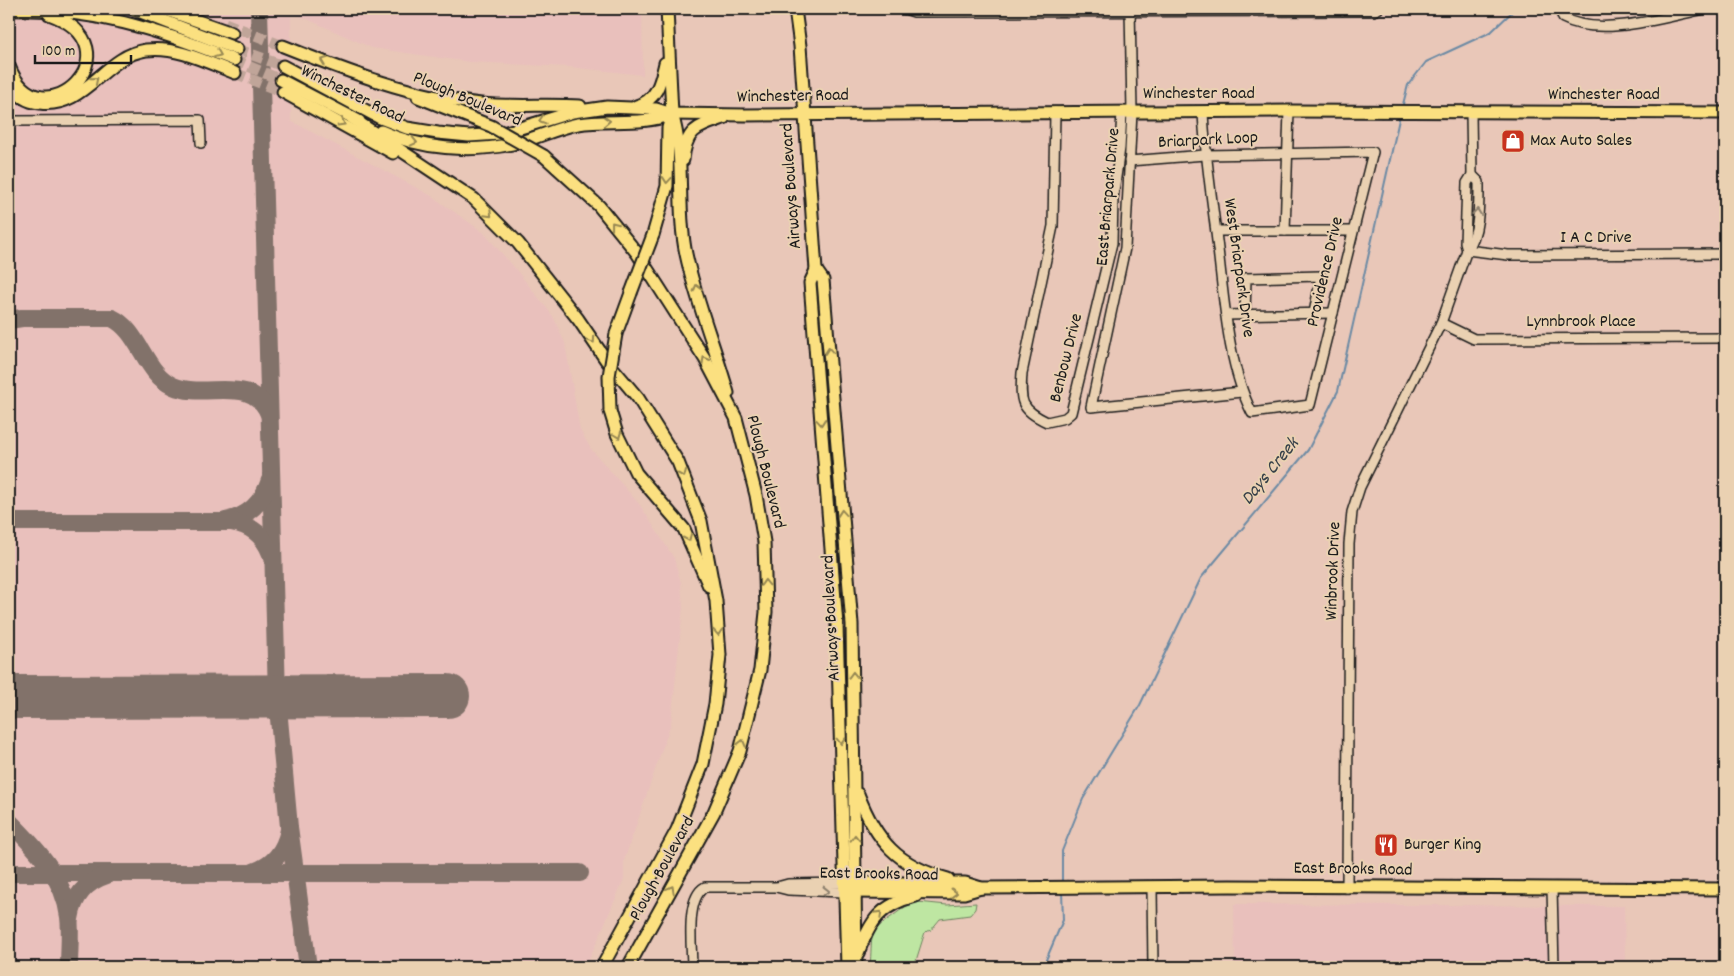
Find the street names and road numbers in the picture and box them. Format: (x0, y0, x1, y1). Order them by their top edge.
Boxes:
street label: Winchester Road (296, 59, 408, 131)
street label: Plough Boulevard (409, 66, 525, 134)
street label: Winchester Road (1143, 82, 1255, 107)
street label: Winchester Road (1548, 83, 1660, 108)
street label: Winchester Road (737, 84, 849, 110)
street label: Airways Boulevard (775, 122, 809, 250)
street label: Briarpark Loop (1157, 126, 1259, 156)
street label: East Briarpark Drive (1091, 127, 1127, 267)
street label: West Briarpark Drive (1216, 197, 1260, 339)
street label: Providence Drive (1301, 214, 1351, 330)
street label: I A C Drive (1560, 226, 1632, 251)
street label: Lynnbrook Place (1526, 310, 1636, 335)
street label: Benbow Drive (1044, 311, 1090, 405)
street label: Plough Boulevard (739, 413, 791, 531)
street label: Winbrook Drive (1320, 521, 1348, 621)
street label: Airways Boulevard (816, 554, 848, 682)
street label: Plough Boulevard (624, 812, 702, 926)
street label: East Brooks Road (1293, 856, 1413, 884)
street label: East Brooks Road (819, 861, 939, 889)

